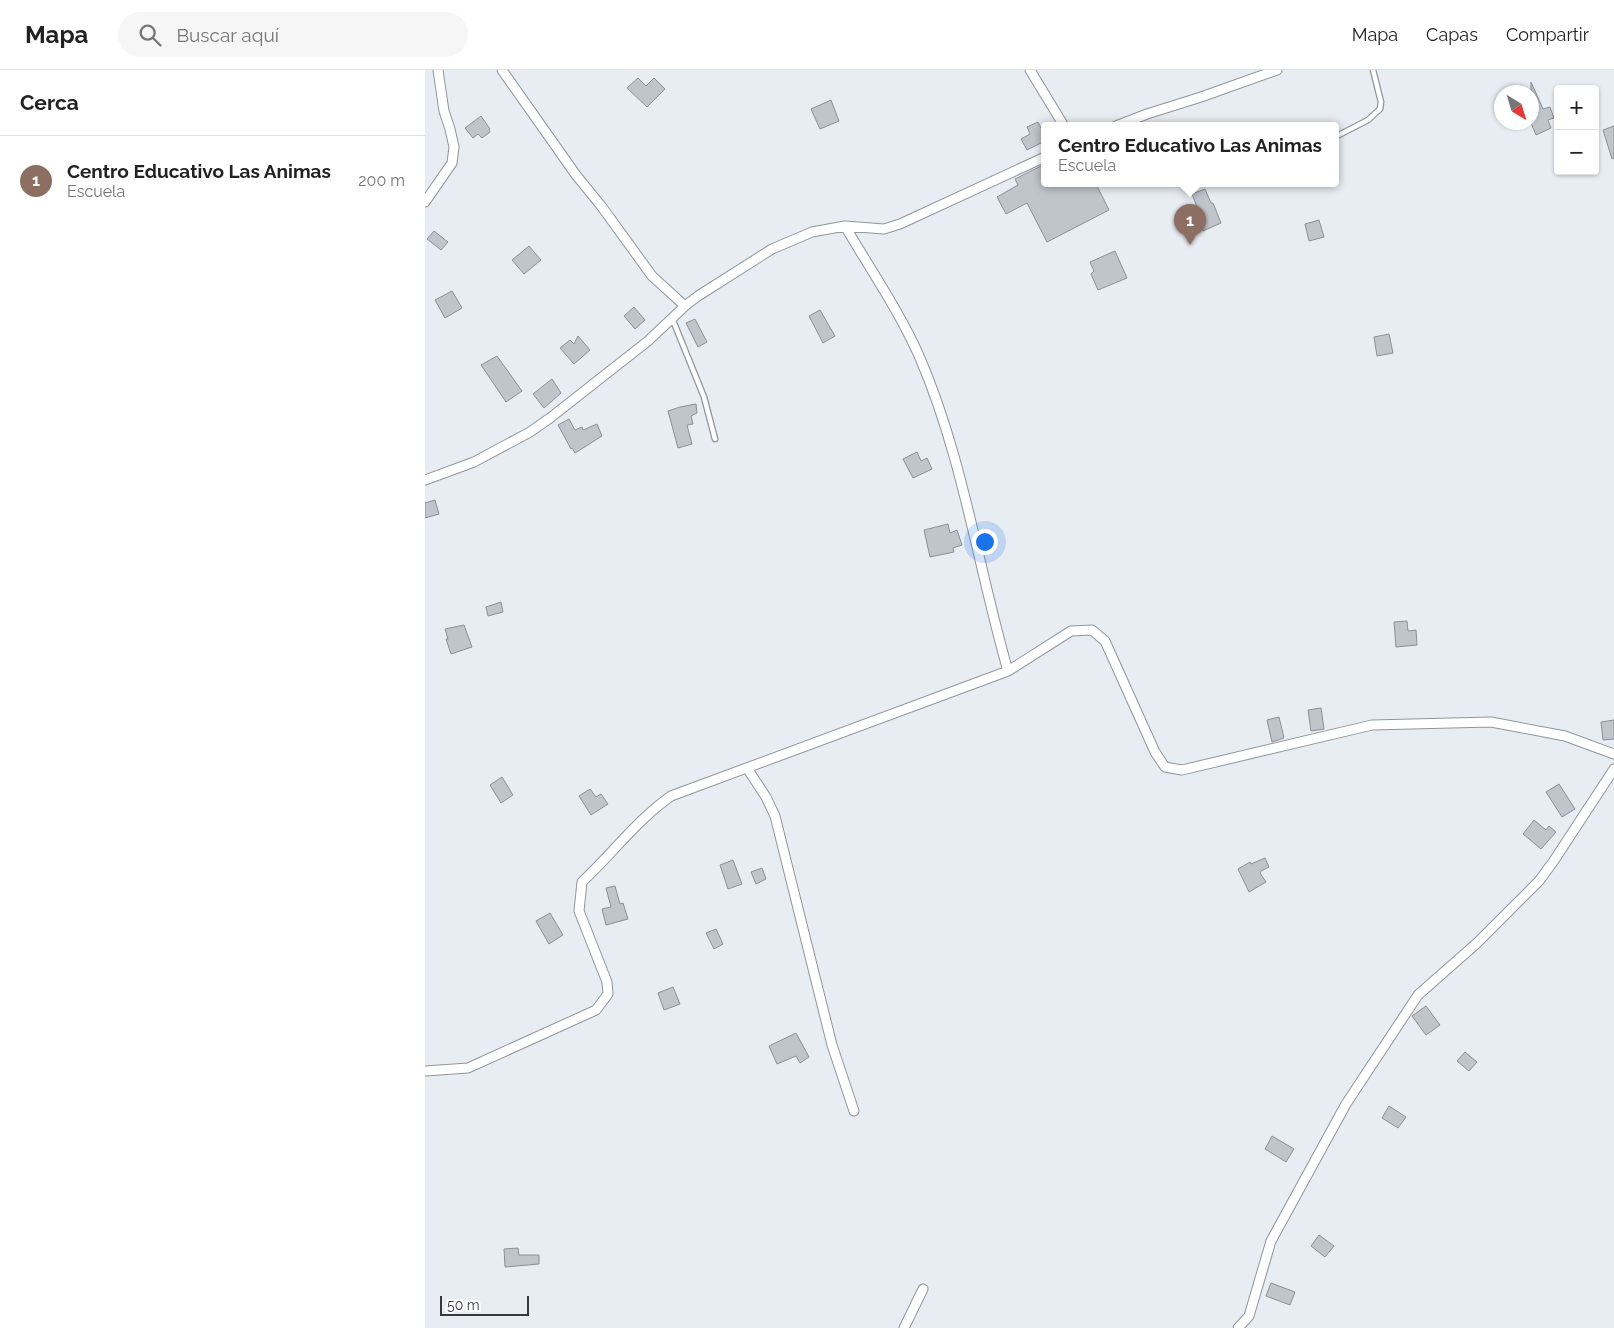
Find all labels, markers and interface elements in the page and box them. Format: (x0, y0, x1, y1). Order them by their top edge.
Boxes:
search box (118, 12, 468, 57)
text: Mapa (25, 20, 88, 49)
icon: search (136, 21, 164, 49)
text: Buscar aquí (176, 24, 279, 46)
text: Mapa (1352, 24, 1398, 45)
text: Capas (1426, 24, 1478, 45)
text: Compartir (1506, 24, 1589, 45)
north arrow (1494, 85, 1539, 130)
map controls (1554, 85, 1599, 175)
button: + (1554, 85, 1599, 130)
text: Cerca (20, 90, 79, 115)
popup (1041, 122, 1339, 187)
button: − (1554, 130, 1599, 175)
text: Centro Educativo Las Animas (1058, 134, 1322, 156)
text: Escuela (1058, 156, 1116, 175)
text: Centro Educativo Las Animas (67, 160, 331, 182)
text: 1 (32, 171, 40, 190)
text: 200 m (358, 171, 405, 190)
text: Escuela (67, 182, 125, 201)
pin: 1 (1174, 204, 1206, 245)
your location (972, 529, 998, 555)
scale bar (440, 1293, 529, 1316)
text: 50 m (447, 1297, 480, 1313)

